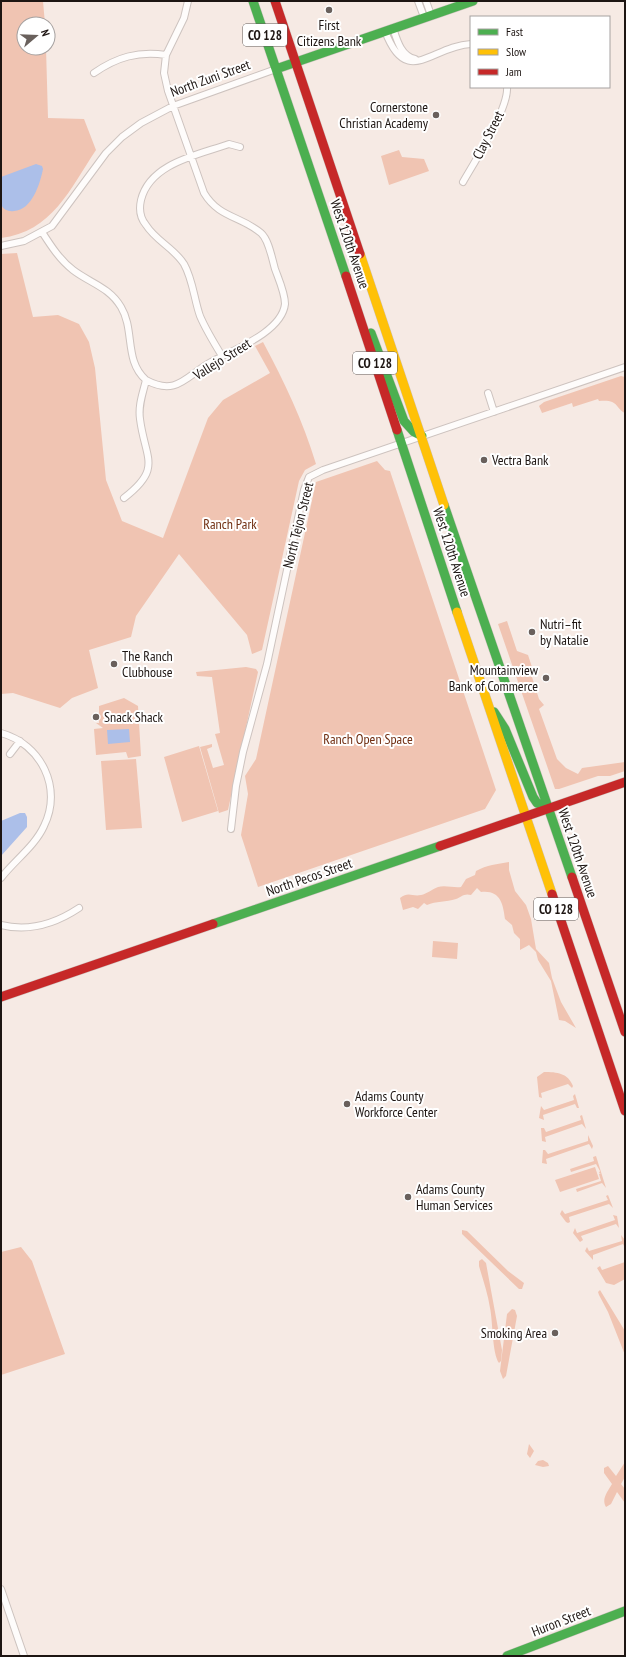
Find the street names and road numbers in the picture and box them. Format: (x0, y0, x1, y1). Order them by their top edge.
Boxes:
road number: CO 128 (243, 24, 287, 46)
street label: North Zuni Street (168, 55, 253, 101)
street label: Clay Street (468, 108, 508, 162)
street label: West 120th Avenue (326, 197, 374, 291)
street label: Vallejo Street (189, 334, 254, 384)
road number: CO 128 (353, 352, 397, 374)
street label: North Tejon Street (279, 480, 317, 570)
street label: West 120th Avenue (429, 505, 475, 599)
street label: West 120th Avenue (554, 806, 602, 900)
street label: North Pecos Street (264, 854, 355, 900)
road number: CO 128 (534, 898, 578, 920)
street label: Huron Street (529, 1602, 593, 1640)

